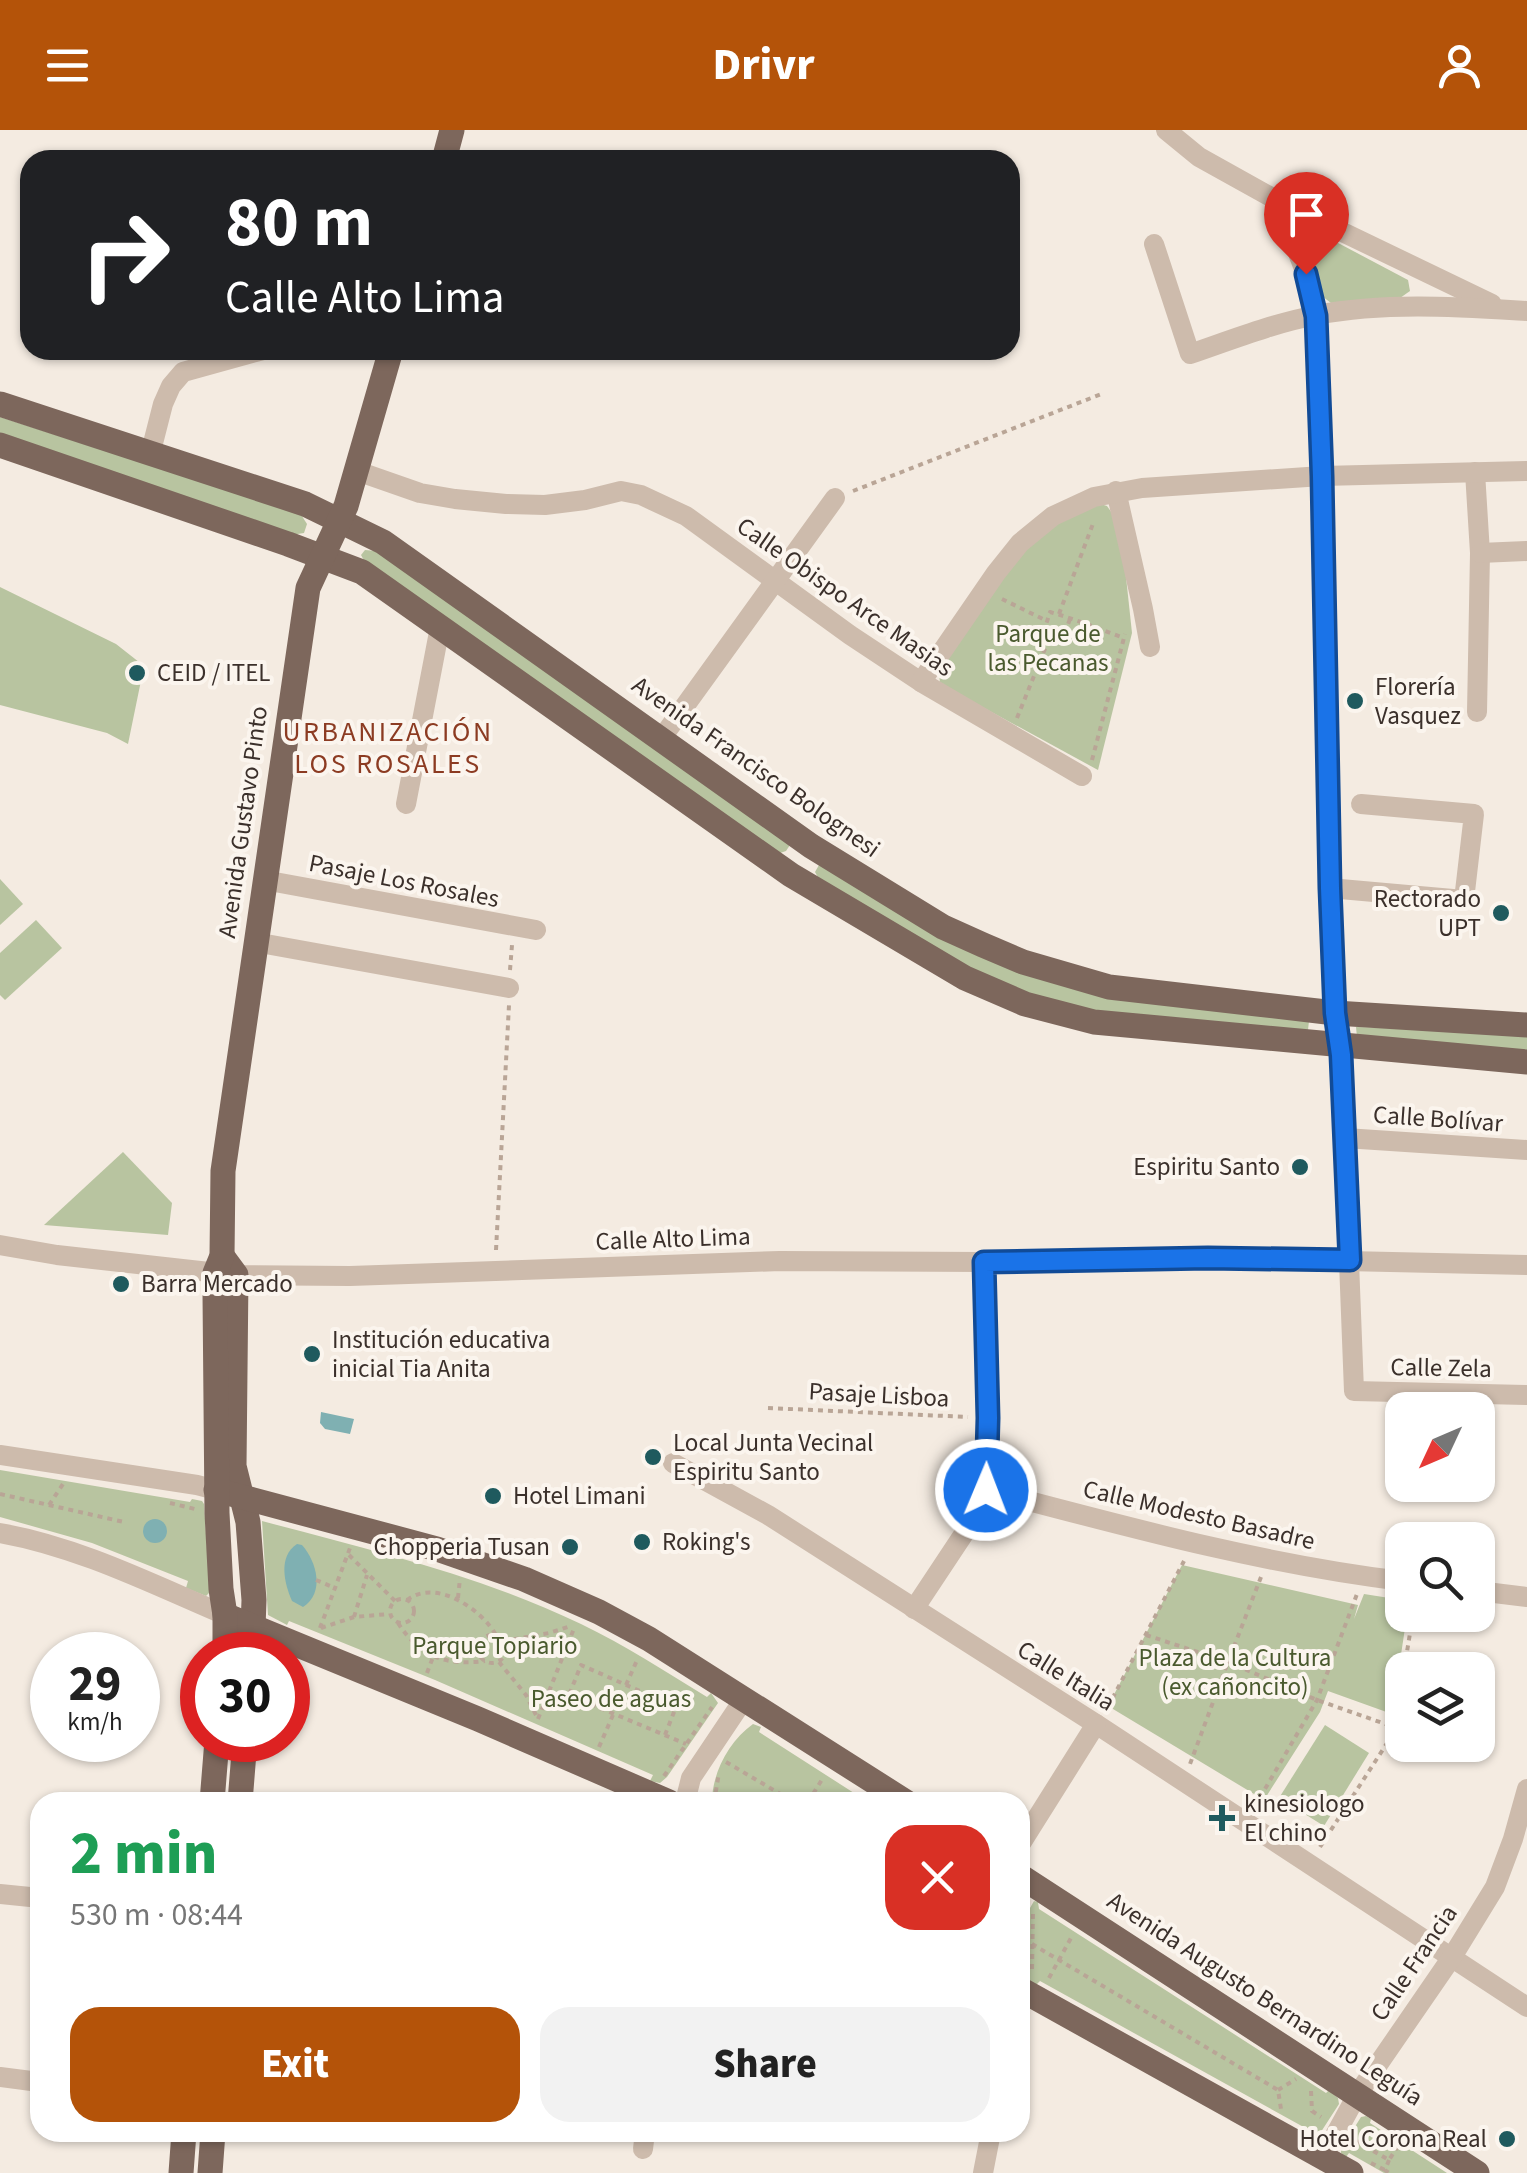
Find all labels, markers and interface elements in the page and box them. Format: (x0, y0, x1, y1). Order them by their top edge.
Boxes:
text: Drivr (712, 33, 815, 97)
icon: menu (40, 38, 95, 93)
icon: person (1432, 38, 1487, 93)
pin (1264, 172, 1349, 275)
text: 80 m (225, 173, 373, 273)
icon: arrive (1279, 187, 1334, 242)
icon: right (60, 190, 190, 320)
text: Calle Alto Lima (225, 266, 504, 330)
street label: Calle Obispo Arce Masias (729, 508, 961, 686)
park label: Parque de las Pecanas (988, 616, 1108, 681)
place label: CEID / ITEL (157, 655, 270, 691)
marker: CEID / ITEL (126, 662, 148, 684)
street label: Avenida Francisco Bolognesi (625, 667, 887, 867)
place label: Florería Vasquez (1375, 669, 1461, 734)
marker: Florería Vasquez (1344, 690, 1366, 712)
street label: Avenida Gustavo Pinto (209, 704, 277, 940)
district label: URBANIZACIÓN LOS ROSALES (282, 712, 494, 784)
street label: Pasaje Los Rosales (306, 845, 502, 917)
place label: Rectorado UPT (1374, 881, 1481, 946)
marker: Rectorado UPT (1490, 902, 1512, 924)
street label: Calle Bolívar (1372, 1097, 1505, 1142)
place label: Espiritu Santo (1133, 1149, 1280, 1185)
marker: Espiritu Santo (1289, 1156, 1311, 1178)
street label: Calle Alto Lima (595, 1218, 751, 1260)
place label: Barra Mercado (141, 1266, 293, 1302)
marker: Barra Mercado (110, 1273, 132, 1295)
place label: Institución educativa inicial Tia Anita (332, 1322, 550, 1387)
marker: Institución educativa inicial Tia Anita (301, 1343, 323, 1365)
street label: Calle Zela (1390, 1349, 1492, 1387)
street label: Pasaje Lisboa (808, 1373, 950, 1417)
north arrow (1385, 1392, 1495, 1502)
map controls (1385, 1392, 1495, 1762)
place label: Local Junta Vecinal Espiritu Santo (673, 1425, 873, 1490)
position arrow (934, 1438, 1038, 1542)
marker: Local Junta Vecinal Espiritu Santo (642, 1446, 664, 1468)
street label: Calle Modesto Basadre (1080, 1471, 1318, 1559)
place label: Hotel Limani (513, 1478, 646, 1514)
marker: Hotel Limani (482, 1485, 504, 1507)
button: search (1385, 1522, 1495, 1632)
place label: Roking's (662, 1524, 751, 1560)
place label: Chopperia Tusan (373, 1529, 550, 1565)
marker: Roking's (631, 1531, 653, 1553)
marker: Chopperia Tusan (559, 1536, 581, 1558)
park label: Parque Topiario (412, 1628, 578, 1664)
speed limit sign: 30 (180, 1632, 310, 1762)
street label: Calle Italia (1010, 1632, 1122, 1720)
park label: Plaza de la Cultura (ex cañoncito) (1139, 1640, 1331, 1705)
text: 29 (69, 1649, 121, 1720)
button: layers (1385, 1652, 1495, 1762)
park label: Paseo de aguas (531, 1681, 691, 1717)
text: km/h (67, 1704, 123, 1740)
place label: kinesiologo El chino (1244, 1786, 1365, 1851)
marker: kinesiologo El chino (1209, 1805, 1235, 1831)
text: 2 min (70, 1812, 217, 1897)
button: close (885, 1825, 990, 1930)
street label: Avenida Augusto Bernardino Leguía (1100, 1883, 1430, 2115)
text: 530 m · 08:44 (70, 1892, 243, 1938)
street label: Calle Francia (1362, 1898, 1466, 2028)
button: Exit (70, 2007, 520, 2122)
button: Share (540, 2007, 990, 2122)
place label: Hotel Corona Real (1300, 2121, 1487, 2157)
marker: Hotel Corona Real (1496, 2128, 1518, 2150)

